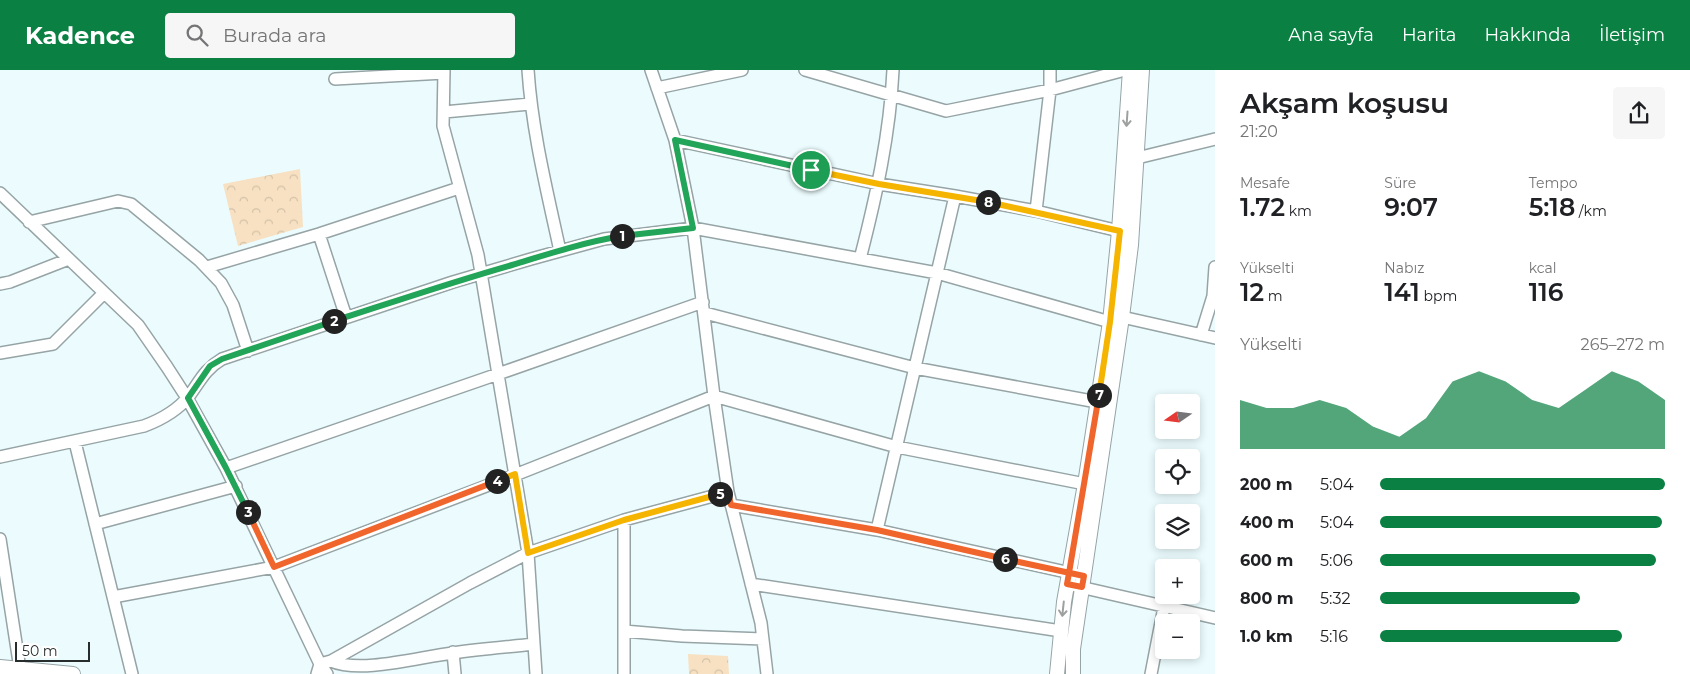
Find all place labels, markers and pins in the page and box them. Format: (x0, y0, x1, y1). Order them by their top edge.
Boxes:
pin (790, 149, 832, 191)
pin: 8 (976, 190, 1000, 214)
pin: 1 (610, 224, 634, 248)
pin: 2 (322, 308, 346, 334)
pin: 7 (1086, 382, 1112, 408)
pin: 4 (484, 468, 510, 494)
pin: 5 (708, 482, 732, 506)
pin: 3 (236, 500, 260, 524)
pin: 6 (992, 546, 1018, 572)

